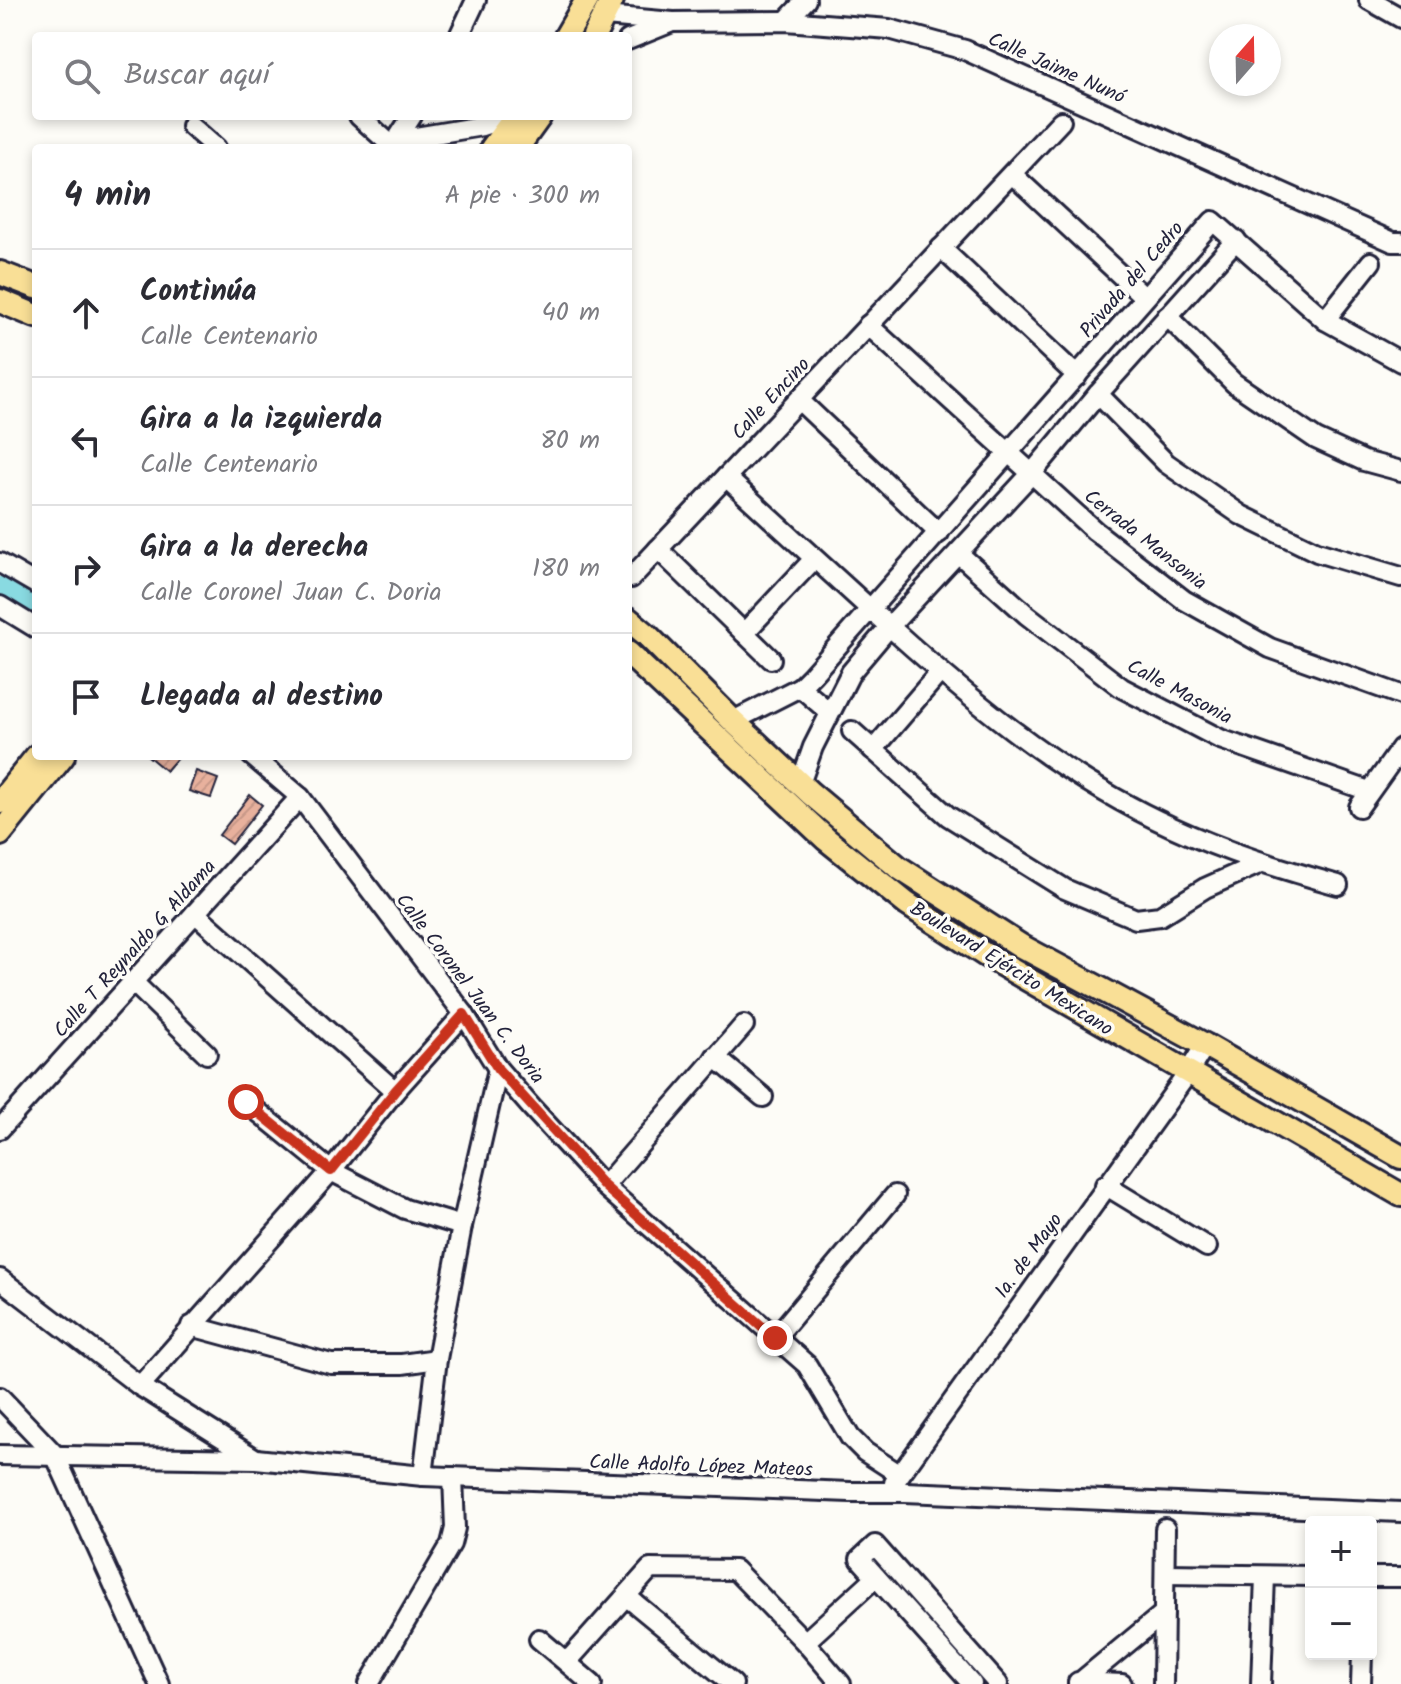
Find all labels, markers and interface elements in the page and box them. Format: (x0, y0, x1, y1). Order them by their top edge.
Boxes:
street label: Calle Jaime Nunó (982, 24, 1131, 114)
north arrow (1209, 24, 1281, 96)
search box (32, 32, 632, 120)
text: Buscar aquí (124, 52, 270, 100)
icon: search (60, 54, 104, 98)
text: 4 min (64, 169, 151, 223)
text: A pie · 300 m (444, 175, 600, 217)
street label: Privada del Cedro (1073, 215, 1192, 346)
text: Continúa (140, 268, 256, 316)
icon: ahead (64, 291, 108, 335)
text: 40 m (542, 292, 600, 334)
text: Calle Centenario (140, 316, 318, 358)
street label: Calle Encino (724, 350, 819, 448)
text: Gira a la izquierda (140, 396, 382, 444)
icon: left (64, 419, 108, 463)
text: 80 m (540, 420, 600, 462)
text: Calle Centenario (140, 444, 318, 486)
street label: Cerrada Mansonia (1076, 482, 1213, 599)
text: Gira a la derecha (140, 524, 368, 572)
icon: right (64, 547, 108, 591)
text: 180 m (532, 548, 600, 590)
text: Calle Coronel Juan C. Doria (140, 572, 442, 614)
street label: Calle Masonia (1120, 651, 1238, 734)
text: Llegada al destino (140, 673, 383, 721)
icon: arrive (64, 675, 108, 719)
street label: Calle T Reynaldo G Aldama (46, 853, 225, 1046)
street label: Calle Coronel Juan C. Doria (387, 887, 552, 1091)
street label: Boulevard Ejército Mexicano (903, 894, 1119, 1045)
route start (228, 1084, 264, 1120)
street label: 1a. de Mayo (988, 1207, 1072, 1306)
route end (757, 1320, 793, 1356)
street label: Calle Adolfo López Mateos (589, 1447, 814, 1487)
map controls (1305, 1516, 1377, 1660)
button: + (1305, 1516, 1377, 1588)
button: − (1305, 1588, 1377, 1660)

